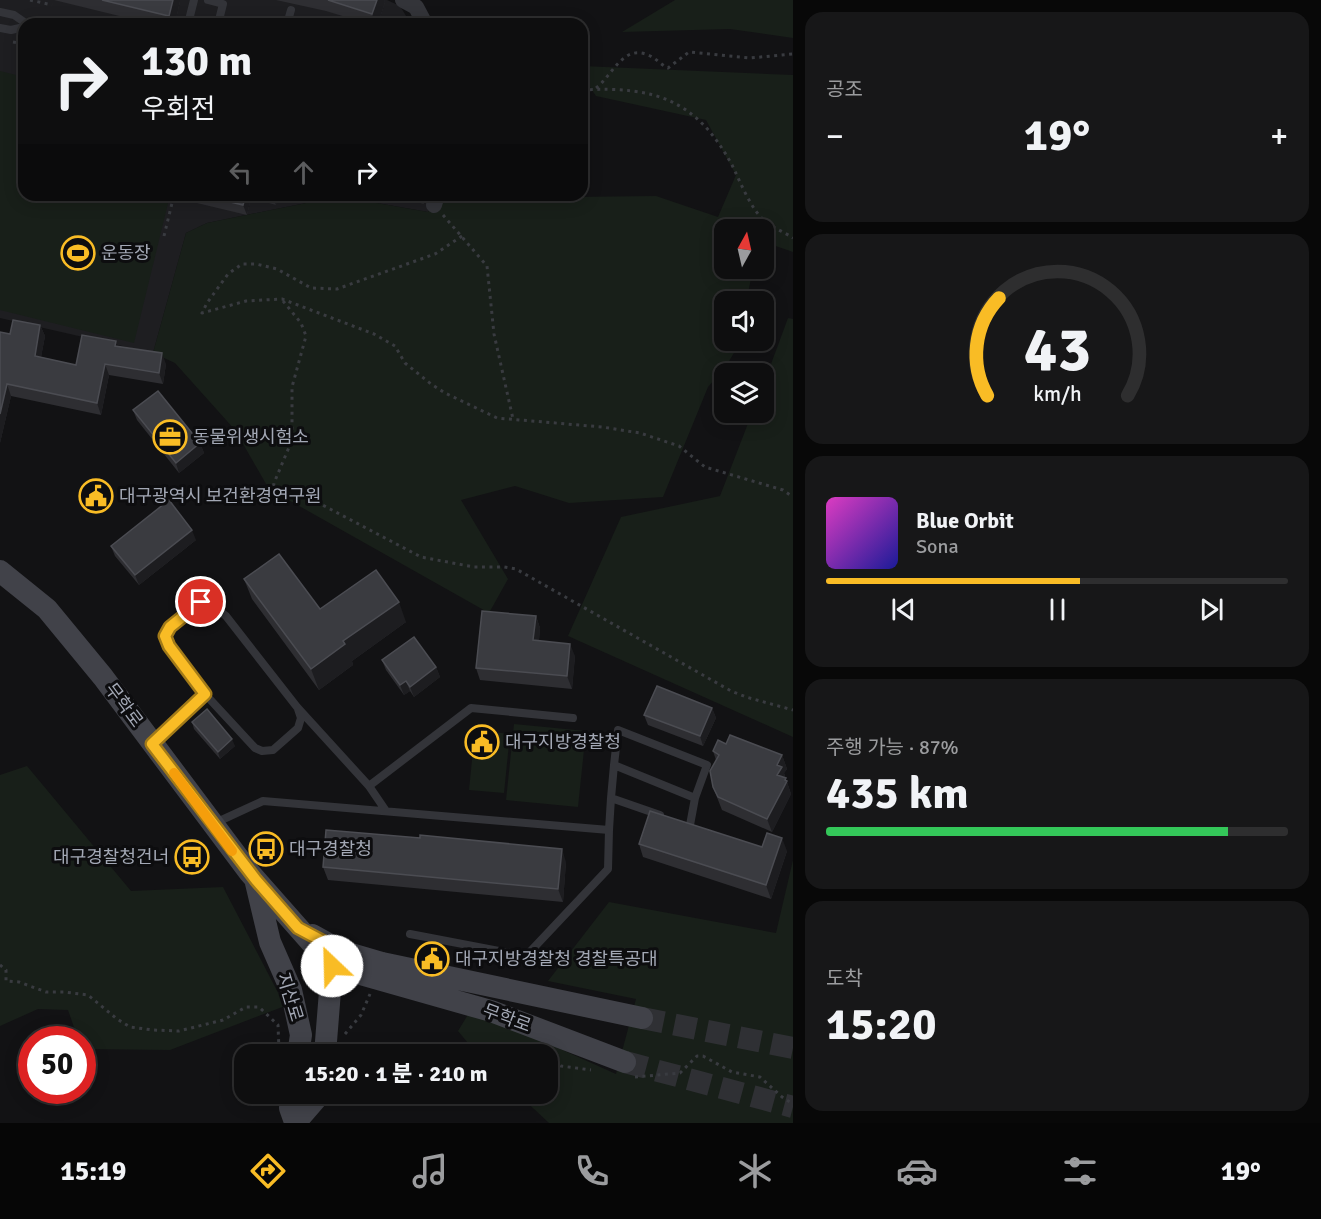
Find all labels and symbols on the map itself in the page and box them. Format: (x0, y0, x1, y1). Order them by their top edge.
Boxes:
north arrow (714, 219, 774, 279)
sports icon: 운동장 (60, 235, 96, 271)
place label: 운동장 (101, 242, 151, 264)
office icon: 동물위생시험소 (152, 419, 188, 455)
place label: 동물위생시험소 (193, 426, 309, 448)
public building icon: 대구광역시 보건환경연구원 (78, 478, 114, 514)
place label: 대구광역시 보건환경연구원 (119, 485, 322, 507)
pin (175, 576, 226, 627)
street label: 무학로 (100, 679, 148, 731)
public building icon: 대구지방경찰청 (464, 724, 500, 760)
place label: 대구지방경찰청 (505, 731, 621, 753)
bus stop icon: 대구경찰청 (248, 831, 284, 867)
place label: 대구경찰청 (289, 838, 372, 860)
bus stop icon: 대구경찰청건너 (174, 839, 210, 875)
place label: 대구경찰청건너 (53, 846, 169, 868)
position arrow (300, 934, 364, 998)
public building icon: 대구지방경찰청 경찰특공대 (414, 941, 450, 977)
place label: 대구지방경찰청 경찰특공대 (455, 948, 658, 970)
street label: 지산로 (272, 970, 308, 1024)
street label: 무학로 (480, 999, 534, 1037)
speed limit sign: 50 (18, 1026, 96, 1104)

